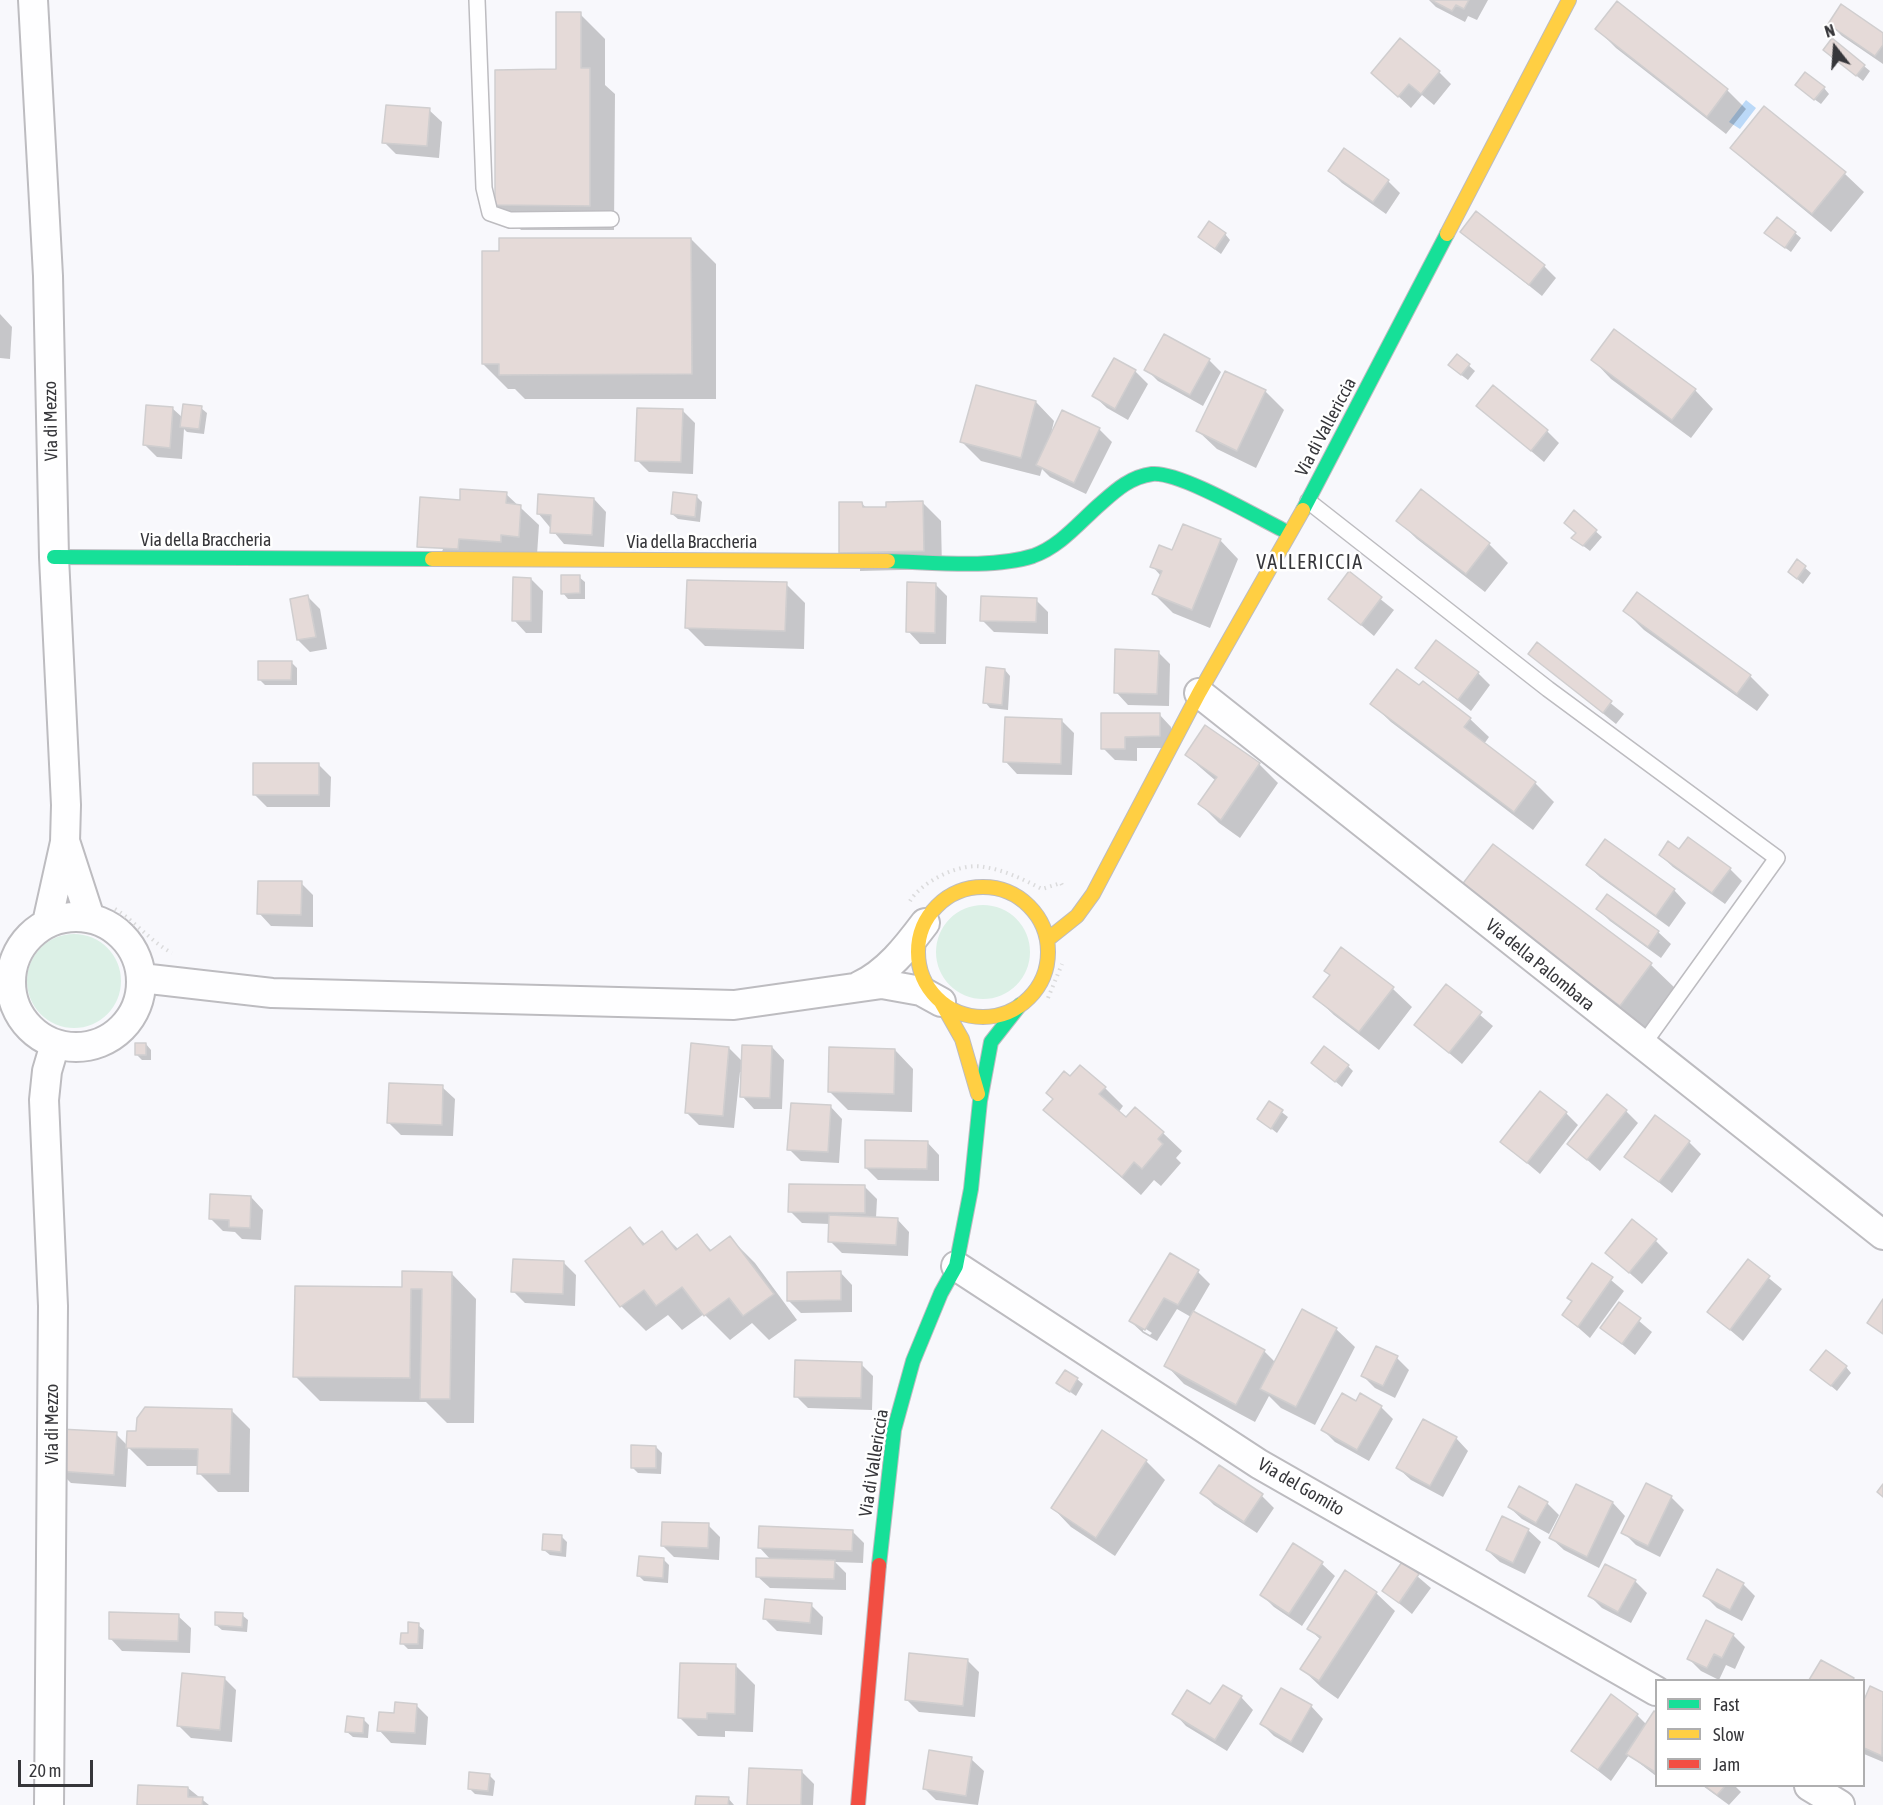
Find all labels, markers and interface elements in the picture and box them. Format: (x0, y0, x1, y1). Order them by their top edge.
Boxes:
north arrow (1805, 18, 1865, 78)
text: N (1823, 21, 1837, 41)
street label: Via di Vallericcia (1291, 374, 1361, 480)
street label: Via di Mezzo (40, 381, 62, 461)
street label: Via della Braccheria (141, 529, 271, 551)
street label: Via della Braccheria (627, 531, 757, 553)
district label: VALLERICCIA (1256, 551, 1364, 575)
street label: Via della Palombara (1481, 914, 1599, 1016)
street label: Via di Mezzo (41, 1384, 63, 1464)
street label: Via di Vallericcia (855, 1408, 893, 1518)
street label: Via del Gomito (1254, 1454, 1348, 1520)
legend (1655, 1679, 1865, 1787)
text: Fast (1713, 1694, 1740, 1715)
text: Slow (1713, 1724, 1744, 1745)
scale bar (21, 1748, 96, 1786)
text: Jam (1713, 1754, 1740, 1775)
text: 20 m (29, 1760, 61, 1781)

